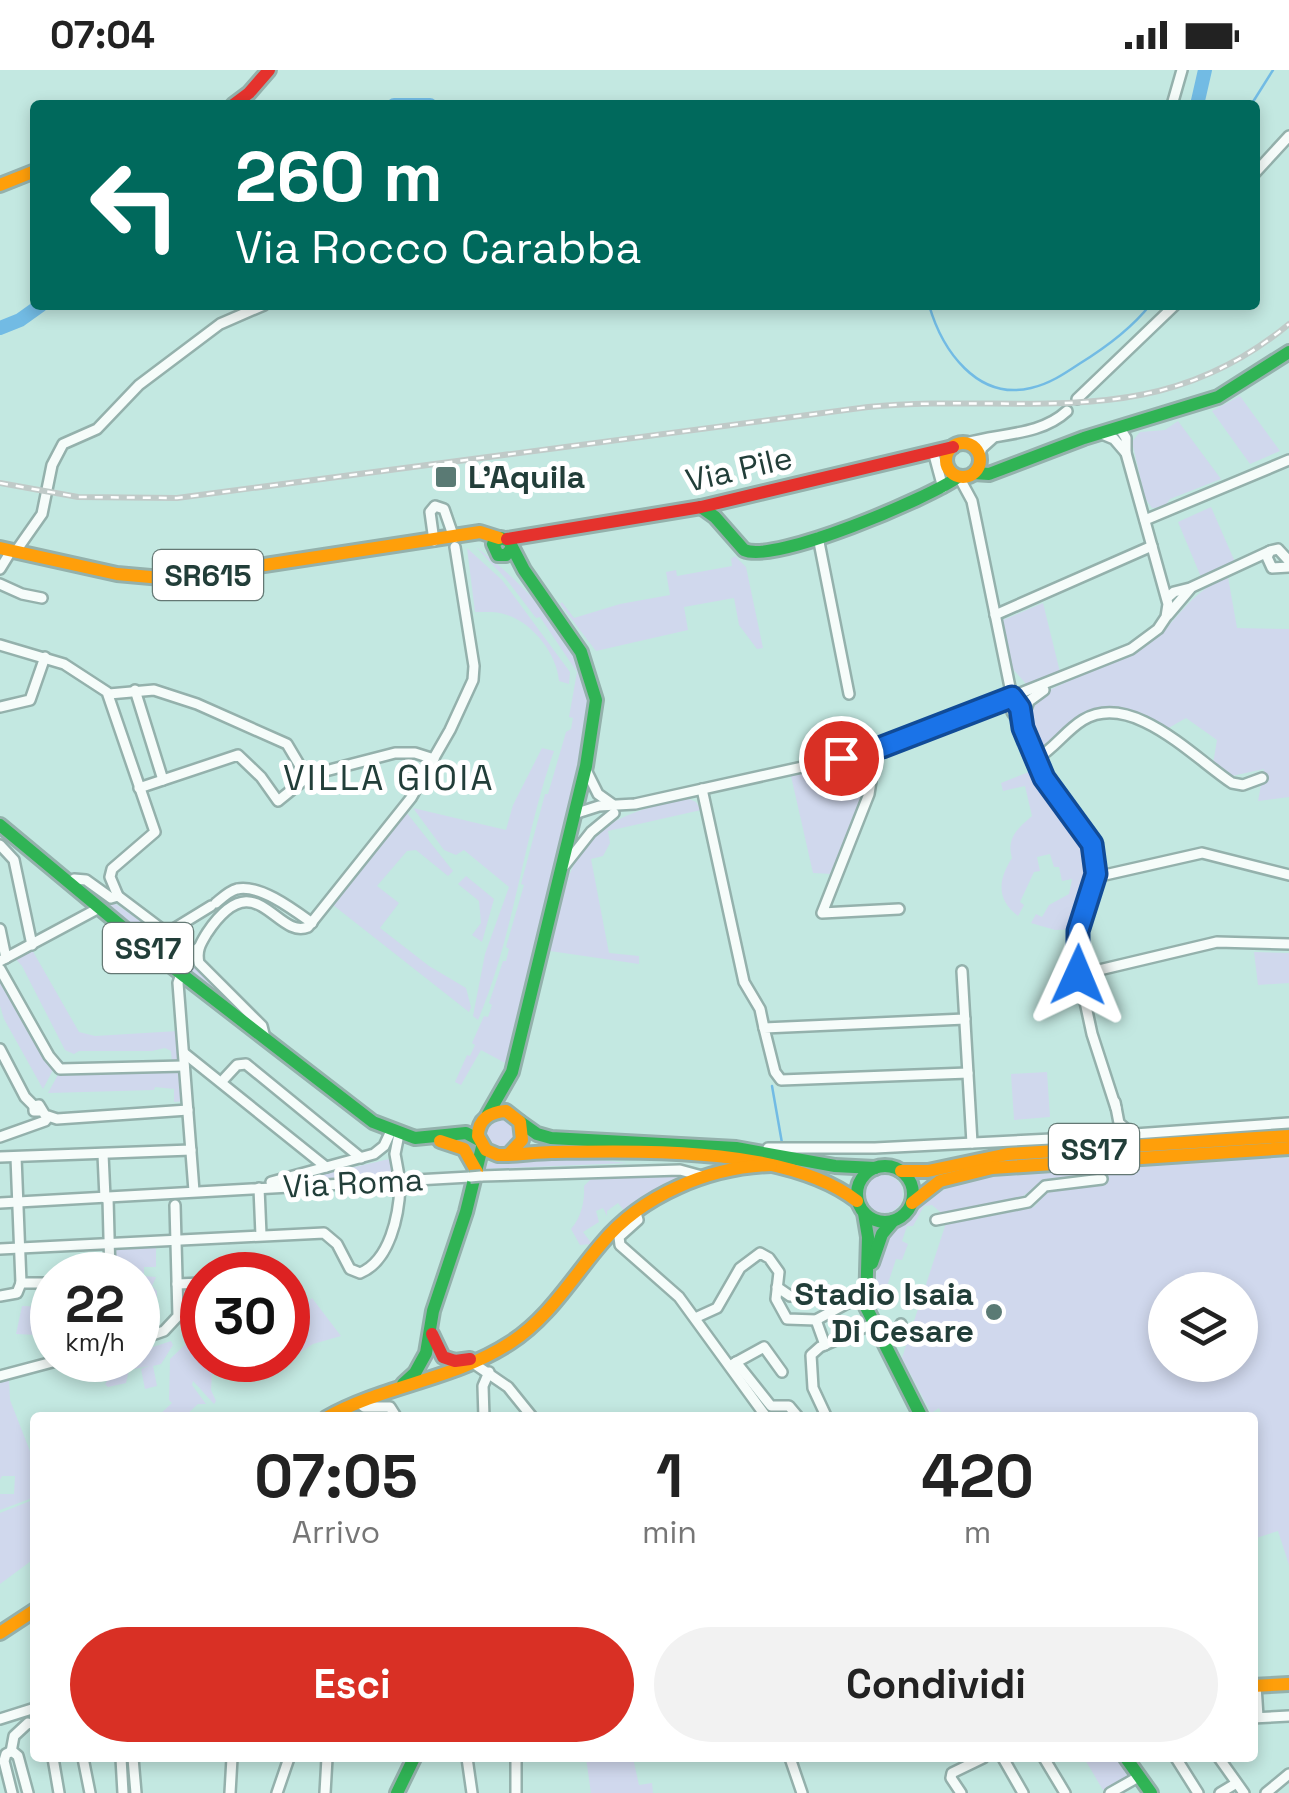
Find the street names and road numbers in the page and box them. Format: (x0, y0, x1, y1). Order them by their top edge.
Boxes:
street label: Via Pile (682, 437, 796, 501)
road number: SR615 (153, 550, 263, 600)
road number: SS17 (103, 923, 193, 973)
road number: SS17 (1049, 1124, 1139, 1174)
street label: Via Roma (282, 1159, 424, 1207)

